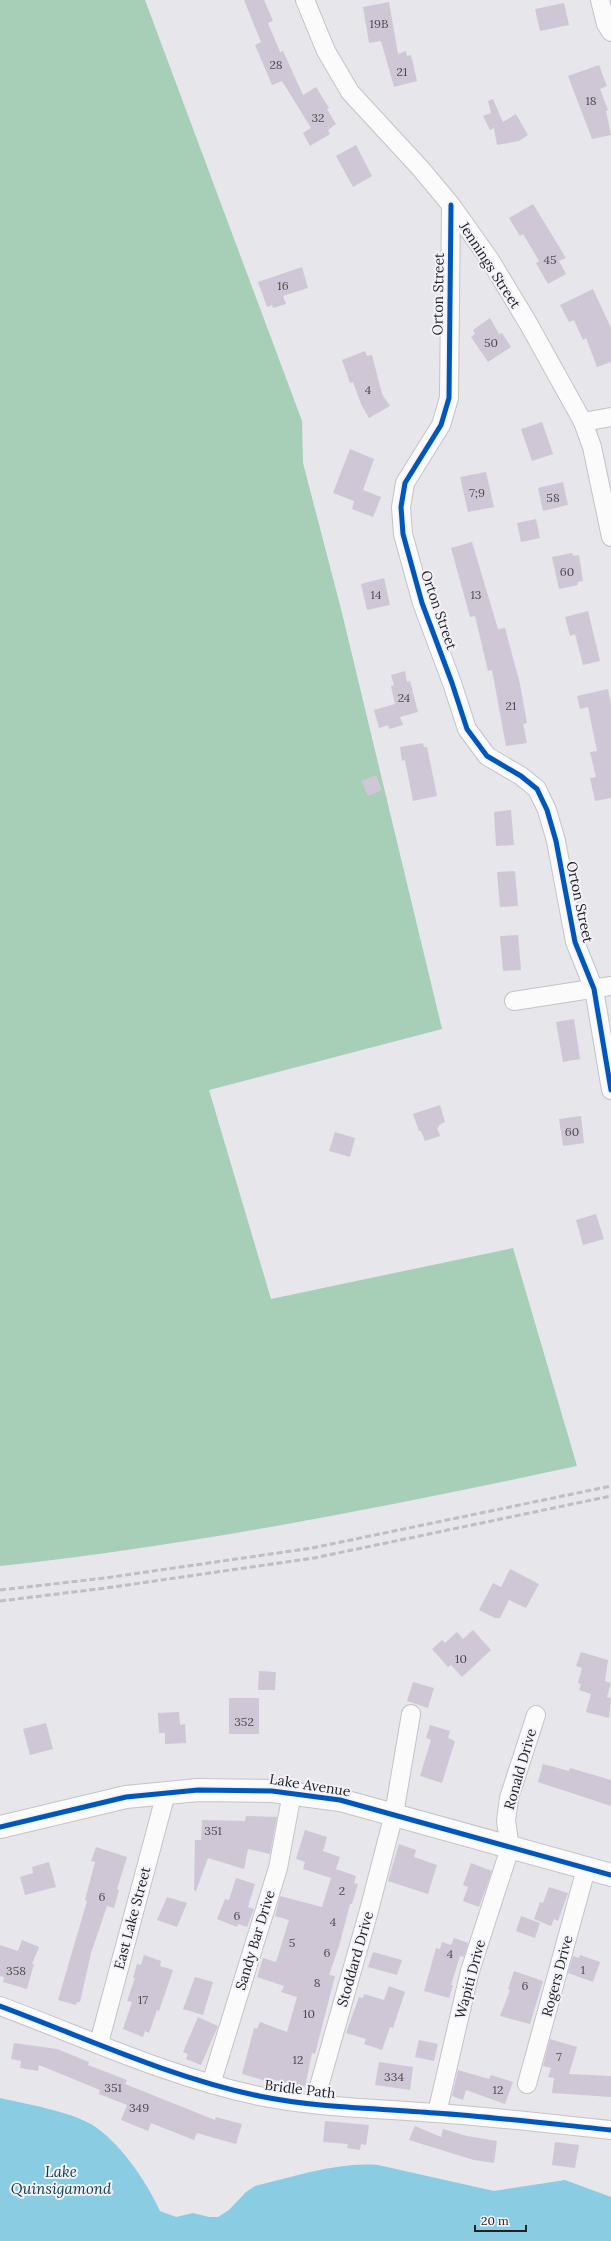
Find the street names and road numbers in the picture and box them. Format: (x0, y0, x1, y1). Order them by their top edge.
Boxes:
street label: Jennings Street (455, 217, 525, 312)
street label: Orton Street (428, 252, 448, 336)
street label: Orton Street (417, 568, 461, 653)
street label: Orton Street (563, 860, 598, 945)
street label: Ronald Drive (500, 1726, 540, 1812)
street label: Lake Avenue (268, 1770, 352, 1800)
street label: East Lake Street (110, 1864, 154, 1971)
street label: Sandy Bar Drive (231, 1887, 279, 1992)
street label: Stoddard Drive (333, 1909, 377, 2009)
street label: Rogers Drive (538, 1933, 577, 2019)
street label: Wapiti Drive (451, 1937, 489, 2021)
street label: Bridle Path (263, 2076, 337, 2102)

